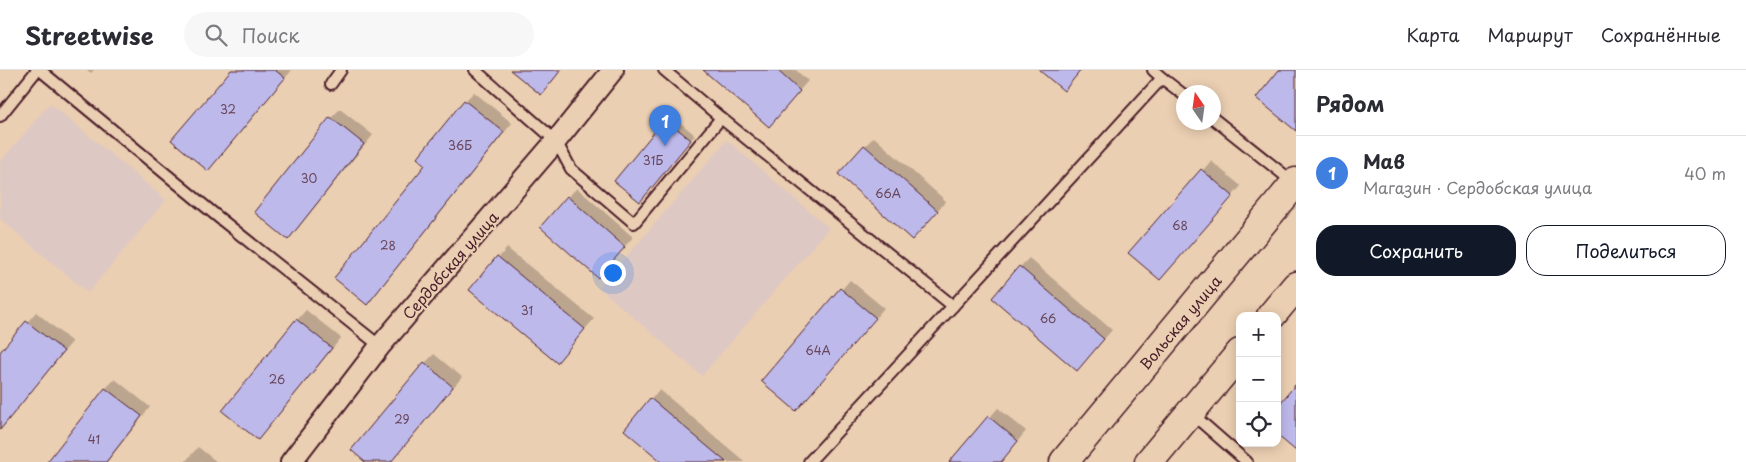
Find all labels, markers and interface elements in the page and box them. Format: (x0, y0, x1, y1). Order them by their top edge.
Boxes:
search box (184, 12, 534, 57)
text: Streetwise (25, 17, 154, 53)
icon: search (202, 21, 230, 49)
text: Поиск (242, 21, 299, 49)
text: Карта (1407, 21, 1459, 48)
text: Маршрут (1487, 21, 1573, 48)
text: Сохранённые (1601, 21, 1721, 48)
north arrow (1176, 85, 1221, 130)
text: Рядом (1316, 87, 1384, 119)
house number: 32 (220, 100, 236, 118)
pin: 1 (649, 105, 681, 146)
house number: 36Б (448, 136, 472, 154)
text: Мав (1363, 147, 1405, 175)
house number: 31Б (643, 151, 663, 169)
text: 1 (1328, 161, 1336, 185)
text: 40 m (1684, 161, 1726, 185)
house number: 30 (301, 169, 318, 187)
text: Магазин · Сердобская улица (1363, 175, 1592, 199)
house number: 66А (875, 184, 901, 202)
street label: Сердобская улица (396, 205, 504, 324)
house number: 68 (1172, 216, 1188, 234)
button: Сохранить (1316, 225, 1516, 276)
button: Поделиться (1526, 225, 1726, 276)
house number: 28 (380, 236, 396, 254)
your location (600, 260, 626, 286)
street label: Вольская улица (1134, 269, 1227, 374)
house number: 31 (521, 301, 533, 319)
house number: 66 (1040, 309, 1056, 327)
map controls (1236, 312, 1281, 447)
button: + (1236, 312, 1281, 357)
house number: 64А (805, 341, 831, 359)
button: − (1236, 357, 1281, 402)
house number: 26 (269, 370, 285, 388)
button: locate (1236, 402, 1281, 447)
house number: 29 (394, 410, 410, 428)
house number: 41 (88, 430, 100, 448)

